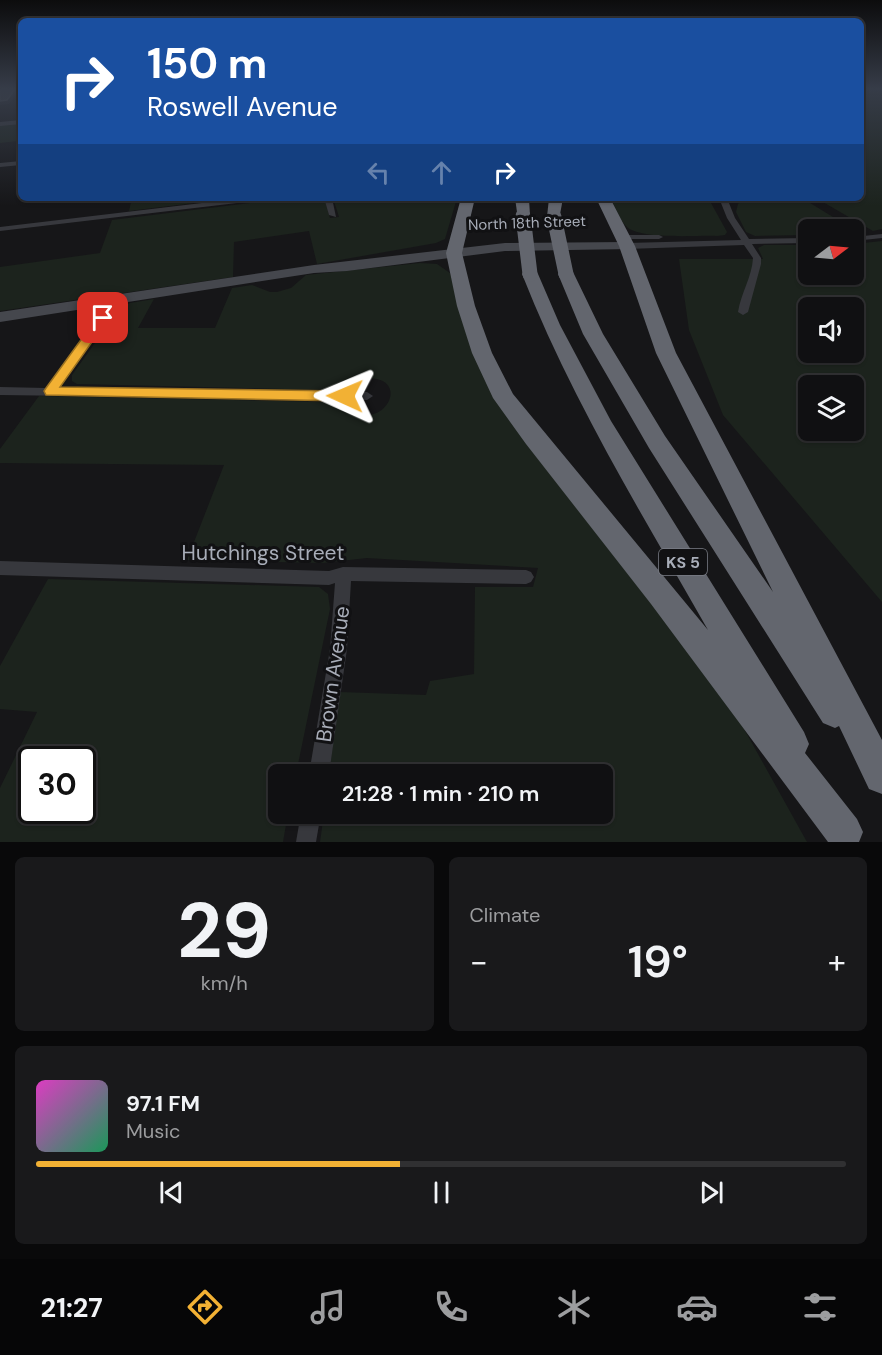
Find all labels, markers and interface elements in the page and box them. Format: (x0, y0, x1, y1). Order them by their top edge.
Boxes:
text: 150 m (147, 36, 267, 91)
icon: right (48, 42, 126, 120)
text: Roswell Avenue (147, 89, 338, 124)
icon: left (362, 156, 395, 189)
icon: ahead (425, 156, 458, 189)
icon: right (488, 156, 521, 189)
street label: North 18th Street (468, 211, 586, 235)
north arrow (798, 219, 864, 285)
map controls (798, 219, 864, 441)
pin (77, 292, 128, 343)
button: sound (798, 297, 864, 363)
icon: arrive (86, 301, 119, 334)
position arrow (313, 364, 377, 428)
button: layers (798, 375, 864, 441)
street label: Hutchings Street (182, 539, 344, 567)
road number: KS 5 (659, 549, 707, 575)
street label: Brown Avenue (310, 604, 356, 744)
speed limit sign: 30 (18, 746, 96, 824)
text: 21:28 · 1 min · 210 m (342, 779, 539, 808)
text: 29 (177, 880, 271, 981)
text: Climate (470, 902, 540, 928)
text: 19° (628, 932, 688, 991)
text: − (470, 940, 488, 983)
text: + (828, 940, 846, 983)
text: km/h (201, 970, 248, 996)
text: 97.1 FM (126, 1089, 200, 1118)
text: Music (126, 1118, 181, 1144)
icon: previous (155, 1176, 188, 1209)
icon: pause (425, 1176, 458, 1209)
icon: next (695, 1176, 728, 1209)
icon: directions (184, 1286, 226, 1328)
icon: music (307, 1286, 349, 1328)
icon: phone (430, 1286, 472, 1328)
icon: climate (553, 1286, 595, 1328)
icon: car (676, 1286, 718, 1328)
icon: filters (799, 1286, 841, 1328)
text: 21:27 (41, 1290, 103, 1325)

